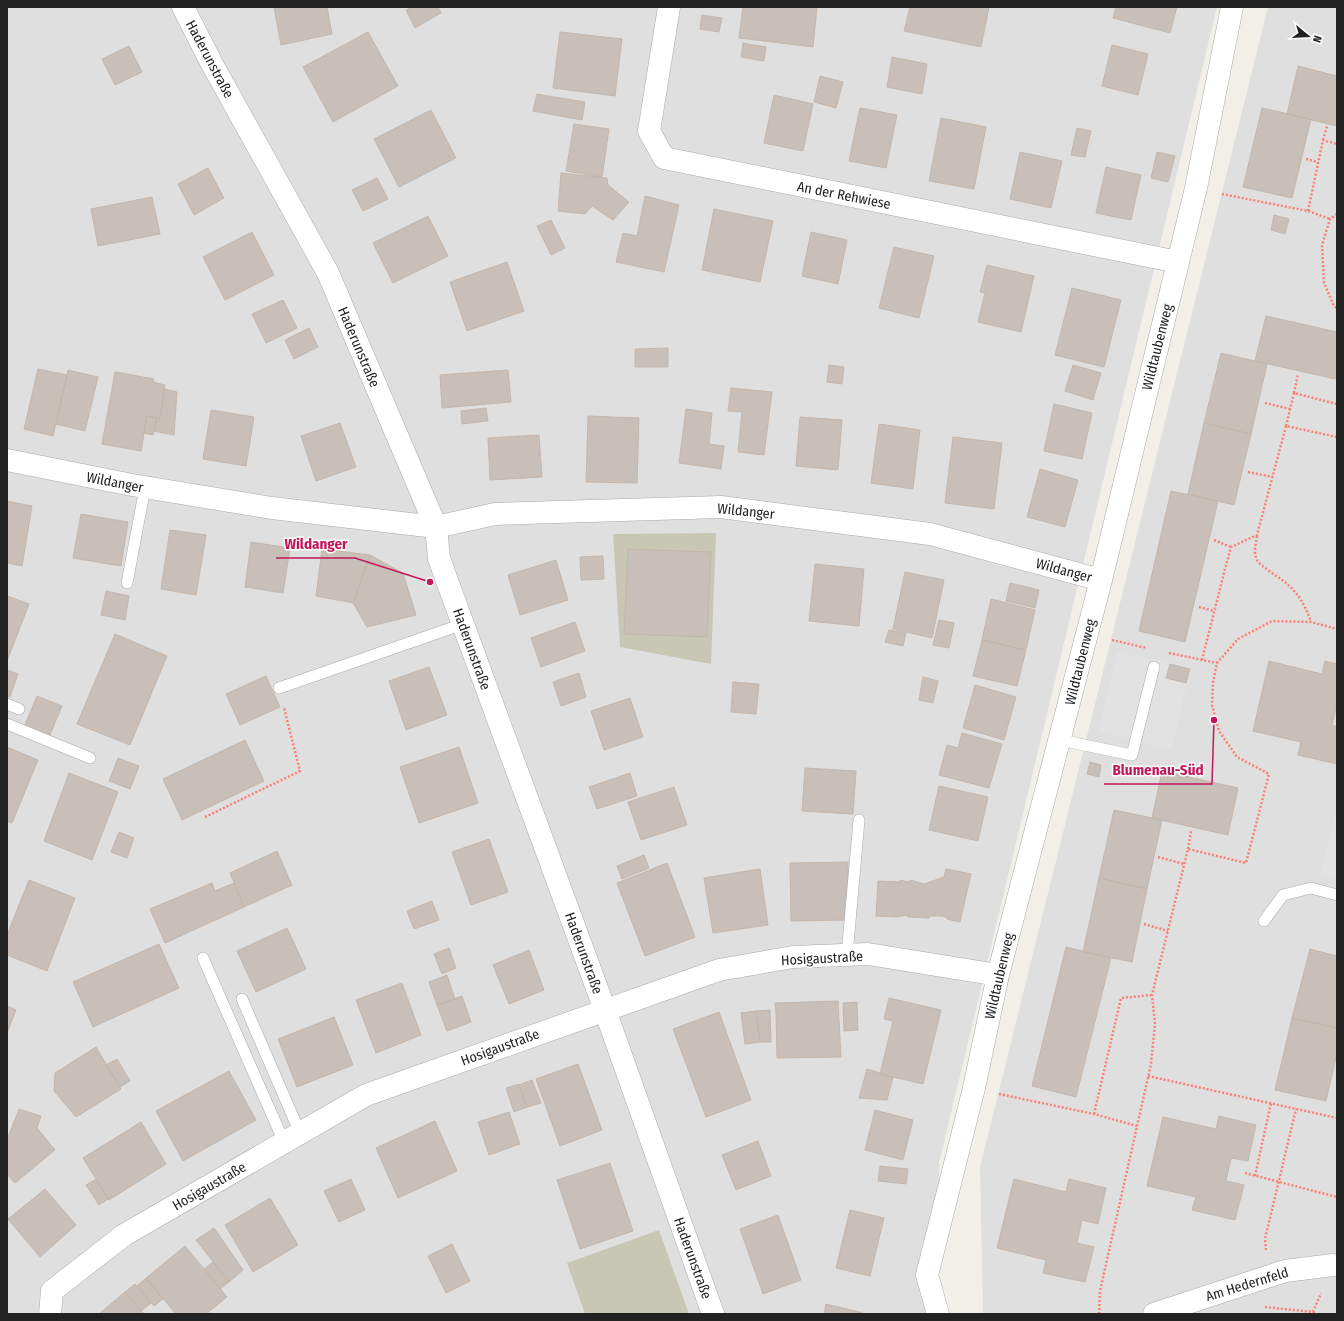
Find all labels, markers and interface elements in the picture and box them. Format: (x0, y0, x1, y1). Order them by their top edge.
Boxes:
north arrow (1288, 16, 1328, 56)
street label: Haderunstraße (182, 17, 237, 101)
text: N (1310, 34, 1324, 44)
street label: An der Rehwiese (796, 178, 892, 213)
street label: Wildtaubenweg (1139, 302, 1177, 392)
street label: Haderunstraße (334, 304, 383, 390)
street label: Wildanger (85, 469, 145, 496)
street label: Wildanger (716, 500, 776, 523)
callout: Wildanger (276, 531, 355, 558)
text: Wildanger (284, 535, 348, 553)
street label: Wildanger (1034, 555, 1094, 586)
street label: Haderunstraße (449, 606, 494, 692)
street label: Wildtaubenweg (1062, 617, 1100, 707)
callout: Blumenau-Süd (1104, 757, 1212, 784)
text: Blumenau-Süd (1112, 761, 1204, 779)
street label: Haderunstraße (561, 910, 606, 996)
street label: Wildtaubenweg (981, 931, 1018, 1021)
street label: Hosigaustraße (781, 948, 864, 969)
street label: Hosigaustraße (459, 1025, 542, 1070)
street label: Hosigaustraße (169, 1158, 249, 1214)
street label: Haderunstraße (670, 1215, 715, 1301)
street label: Am Hedernfeld (1204, 1264, 1291, 1305)

